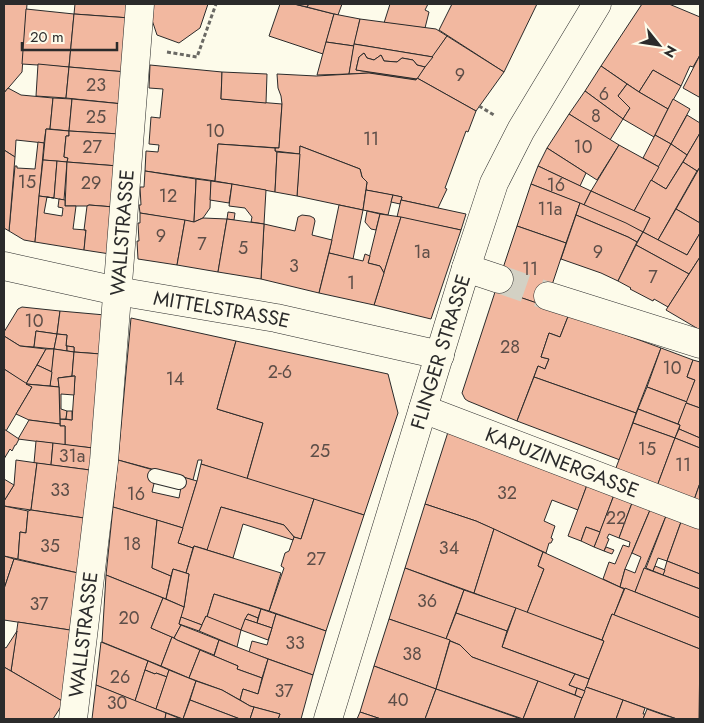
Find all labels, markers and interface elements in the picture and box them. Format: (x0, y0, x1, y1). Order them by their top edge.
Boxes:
scale bar (22, 20, 118, 52)
north arrow (634, 20, 684, 70)
text: 20 m (30, 26, 64, 48)
text: N (659, 42, 682, 61)
house number: 9 (455, 62, 465, 88)
house number: 23 (86, 72, 106, 98)
house number: 6 (599, 81, 609, 107)
house number: 8 (591, 103, 601, 129)
house number: 25 (86, 104, 106, 130)
house number: 10 (206, 118, 225, 144)
house number: 11 (363, 126, 379, 152)
house number: 27 (82, 134, 102, 160)
house number: 10 (574, 134, 593, 160)
street label: WALLSTRASSE (103, 168, 141, 297)
house number: 15 (18, 169, 36, 195)
house number: 29 (81, 170, 101, 196)
house number: 16 (547, 172, 565, 198)
house number: 12 (159, 183, 177, 209)
house number: 11a (538, 196, 562, 222)
house number: 9 (156, 223, 166, 249)
house number: 7 (197, 231, 207, 257)
house number: 5 (238, 235, 248, 261)
house number: 1a (414, 239, 430, 265)
house number: 9 (593, 239, 603, 265)
house number: 3 (289, 253, 299, 279)
house number: 11 (522, 256, 538, 282)
house number: 7 (648, 264, 658, 290)
house number: 1 (347, 270, 355, 296)
street label: FLINGER STRASSE (403, 271, 478, 433)
street label: MITTELSTRASSE (151, 283, 293, 335)
house number: 10 (25, 308, 44, 334)
house number: 28 (500, 334, 520, 360)
house number: 10 (663, 355, 682, 381)
house number: 2-6 (268, 359, 292, 385)
house number: 14 (166, 366, 184, 392)
street label: KAPUZINERGASSE (481, 420, 643, 505)
house number: 15 (638, 436, 656, 462)
house number: 25 (310, 438, 330, 464)
house number: 31a (59, 443, 85, 469)
house number: 11 (675, 452, 691, 478)
house number: 33 (50, 477, 70, 503)
house number: 32 (497, 480, 517, 506)
house number: 16 (127, 481, 145, 507)
house number: 22 (606, 505, 626, 531)
house number: 18 (123, 531, 141, 557)
house number: 35 (40, 533, 60, 559)
house number: 34 (439, 535, 459, 561)
house number: 27 (306, 546, 326, 572)
street label: WALLSTRASSE (61, 570, 105, 699)
house number: 36 (417, 588, 437, 614)
house number: 37 (29, 591, 49, 617)
house number: 20 (118, 605, 140, 631)
house number: 33 (285, 630, 305, 656)
house number: 38 (402, 641, 422, 667)
house number: 26 (110, 664, 130, 690)
house number: 37 (274, 678, 294, 704)
house number: 40 (387, 687, 409, 713)
house number: 30 (107, 690, 128, 716)

